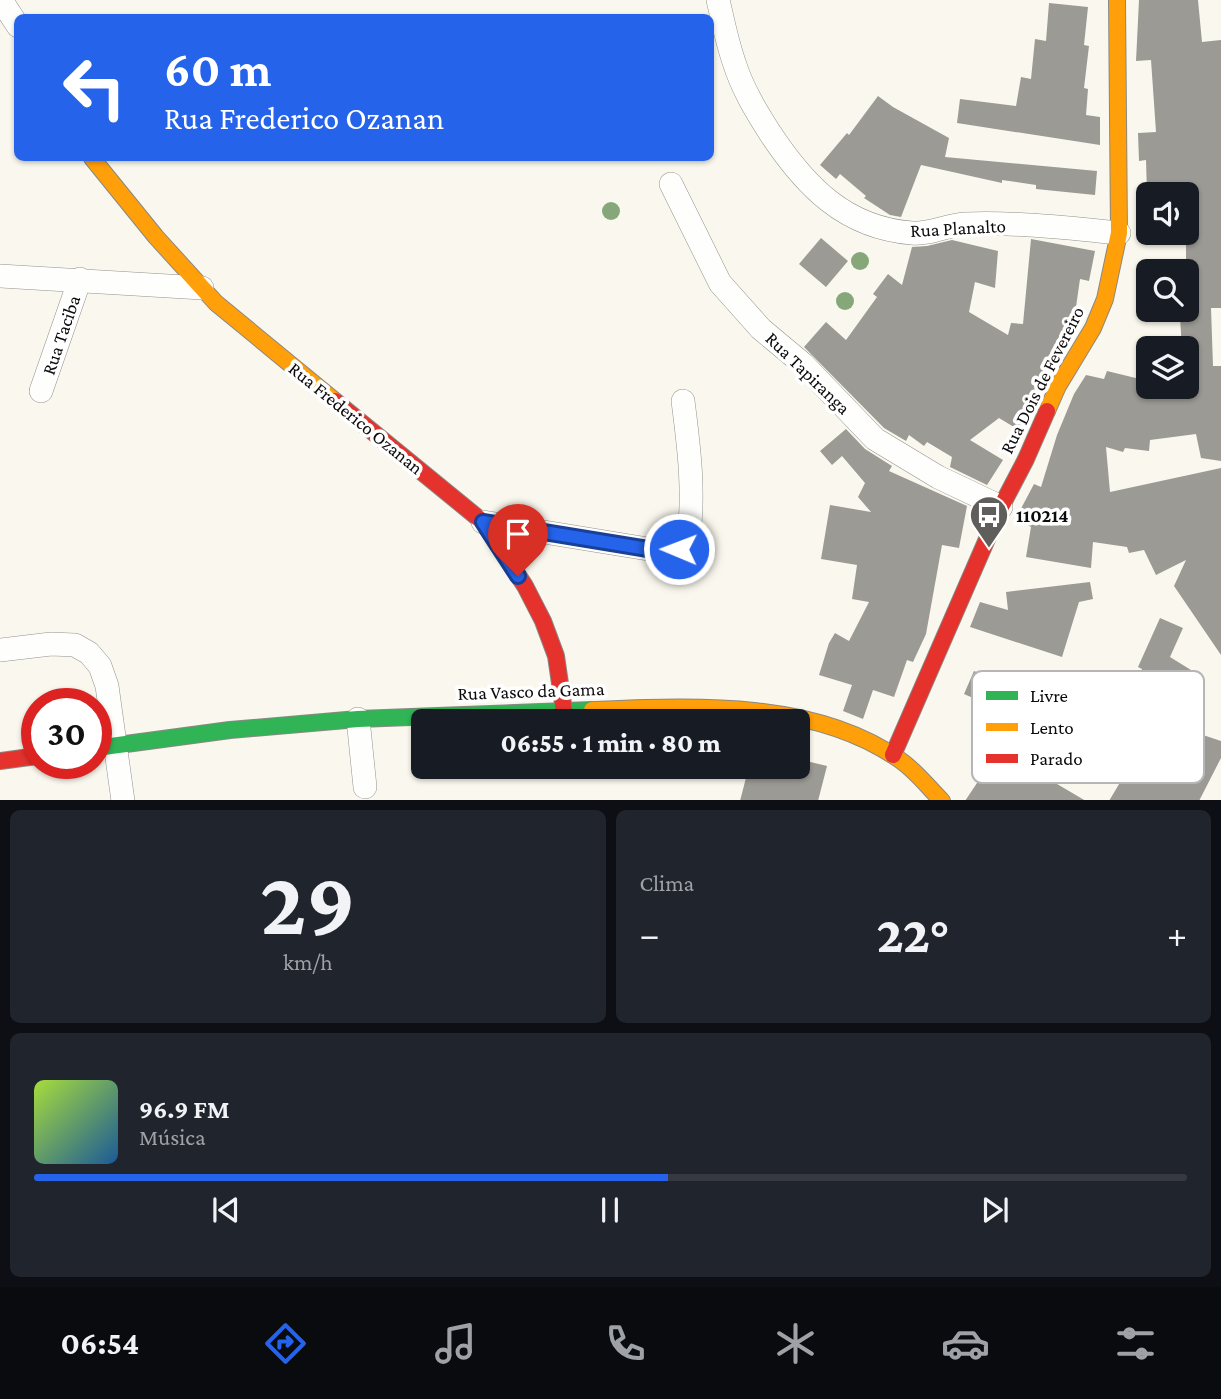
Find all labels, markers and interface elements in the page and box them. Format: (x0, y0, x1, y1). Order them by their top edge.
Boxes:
icon: left (49, 42, 140, 133)
text: 60 m (164, 42, 271, 97)
text: Rua Frederico Ozanan (164, 100, 444, 136)
map controls (1136, 182, 1199, 399)
button: sound (1136, 182, 1199, 245)
street label: Rua Planalto (910, 215, 1006, 241)
button: search (1136, 259, 1199, 322)
street label: Rua Taciba (38, 292, 84, 377)
street label: Rua Dois de Fevereiro (996, 303, 1088, 457)
street label: Rua Tapiranga (761, 327, 855, 419)
button: layers (1136, 336, 1199, 399)
street label: Rua Frederico Ozanan (285, 358, 427, 478)
bus stop icon: 110214 (968, 494, 1010, 549)
pin (488, 504, 548, 576)
place label: 110214 (1016, 505, 1069, 526)
position arrow (642, 512, 716, 586)
icon: arrive (499, 515, 537, 553)
legend (972, 671, 1204, 783)
street label: Rua Vasco da Gama (457, 678, 605, 704)
text: Livre (1030, 685, 1068, 706)
speed limit sign: 30 (21, 688, 112, 779)
text: Lento (1030, 717, 1074, 738)
text: 06:55 · 1 min · 80 m (500, 729, 721, 758)
text: Parado (1030, 748, 1083, 769)
text: 29 (260, 852, 356, 954)
text: Clima (640, 870, 694, 896)
text: 22° (876, 905, 950, 963)
text: − (640, 913, 660, 955)
text: + (1167, 913, 1187, 955)
text: km/h (283, 949, 333, 975)
text: 96.9 FM (139, 1095, 230, 1124)
text: Música (139, 1124, 206, 1150)
icon: previous (207, 1191, 245, 1229)
icon: pause (591, 1191, 629, 1229)
icon: next (976, 1191, 1014, 1229)
icon: directions (261, 1319, 310, 1368)
icon: music (431, 1319, 480, 1368)
icon: phone (601, 1319, 650, 1368)
icon: climate (771, 1319, 820, 1368)
icon: car (941, 1319, 990, 1368)
icon: filters (1111, 1319, 1160, 1368)
text: 06:54 (61, 1325, 139, 1361)

